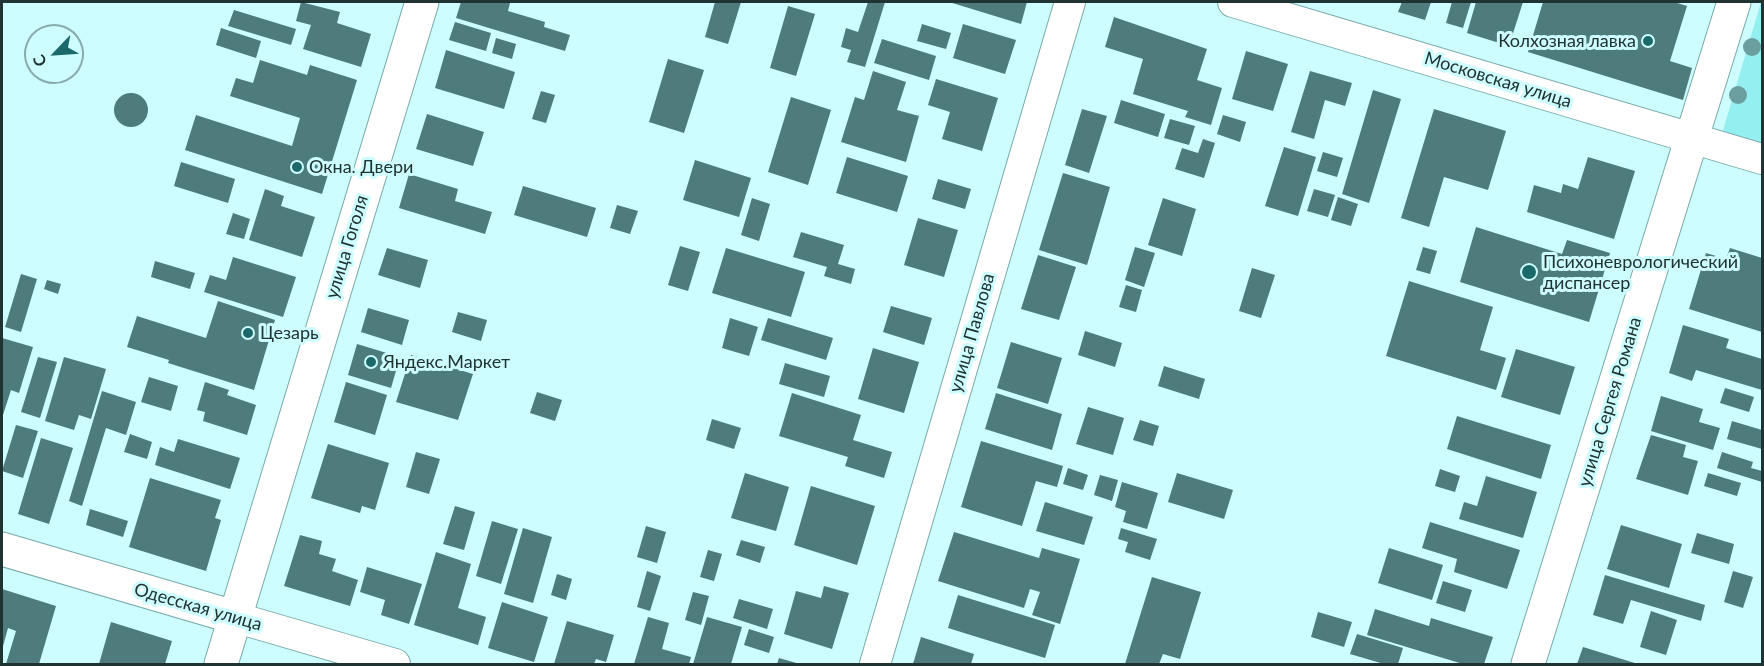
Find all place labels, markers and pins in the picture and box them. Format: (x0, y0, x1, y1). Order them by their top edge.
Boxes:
place label: Колхозная лавка (1498, 30, 1636, 52)
marker: Колхозная лавка (1641, 34, 1655, 48)
place label: Окна. Двери (309, 156, 413, 178)
marker: Окна. Двери (290, 160, 304, 174)
place label: Психоневрологический диспансер (1543, 251, 1738, 294)
marker: Психоневрологический диспансер (1520, 263, 1538, 281)
place label: Цезарь (260, 322, 319, 344)
marker: Цезарь (241, 326, 255, 340)
place label: Яндекс.Маркет (383, 351, 510, 373)
marker: Яндекс.Маркет (364, 355, 378, 369)

